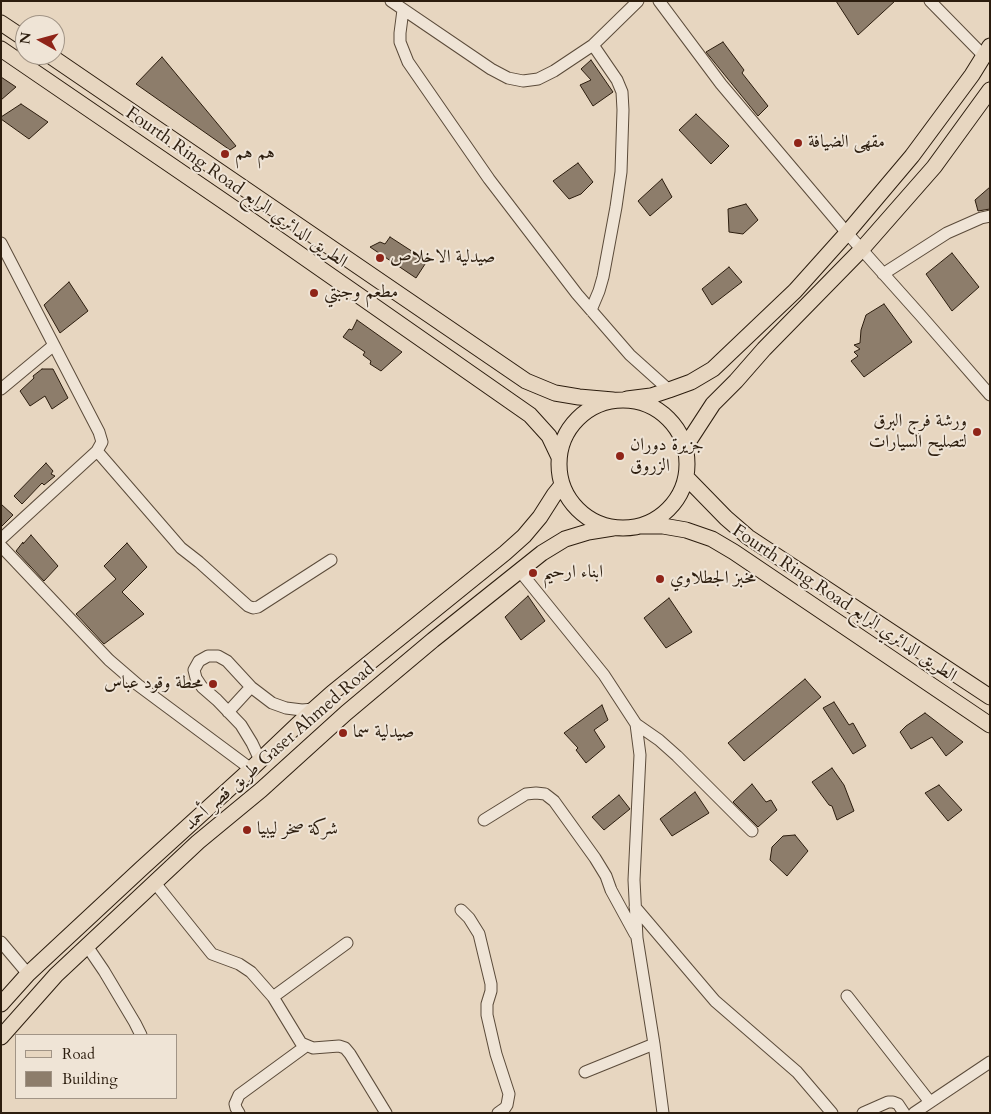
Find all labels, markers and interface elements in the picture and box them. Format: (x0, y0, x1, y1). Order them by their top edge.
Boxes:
north arrow (15, 15, 65, 65)
text: N (15, 31, 36, 45)
street label: Fourth Ring Road الطريق الدائري الرابع (121, 103, 351, 273)
place label: مقهى الضيافة (808, 132, 885, 154)
marker: مقهى الضيافة (792, 137, 804, 149)
place label: هم هم (235, 143, 275, 165)
marker: هم هم (219, 148, 231, 160)
place label: صيدلية الاخلاص (390, 247, 495, 269)
marker: صيدلية الاخلاص (374, 252, 386, 264)
place label: مطعم وجبتي (324, 282, 398, 304)
marker: مطعم وجبتي (308, 287, 320, 299)
place label: ورشة فرج البرق لتصليح السيارات (869, 411, 967, 454)
marker: ورشة فرج البرق لتصليح السيارات (971, 426, 983, 438)
place label: جزيرة دوران الزروق (630, 435, 704, 478)
marker: جزيرة دوران الزروق (614, 450, 626, 462)
street label: Fourth Ring Road الطريق الدائري الرابع (728, 521, 960, 687)
place label: ابناء ارحيم (543, 562, 603, 584)
marker: ابناء ارحيم (527, 567, 539, 579)
place label: مخبز الجطلاوي (670, 568, 756, 590)
marker: مخبز الجطلاوي (654, 573, 666, 585)
street label: طريق قصر أحمد Gaser Ahmed Road (180, 658, 380, 836)
place label: محطة وقود عباس (104, 673, 203, 695)
marker: محطة وقود عباس (207, 678, 219, 690)
place label: صيدلية سما (353, 722, 414, 744)
marker: صيدلية سما (337, 727, 349, 739)
place label: شركة صخر ليبيا (257, 819, 338, 841)
marker: شركة صخر ليبيا (241, 824, 253, 836)
legend (15, 1034, 178, 1099)
text: Road (62, 1044, 95, 1064)
text: Building (62, 1069, 118, 1089)

